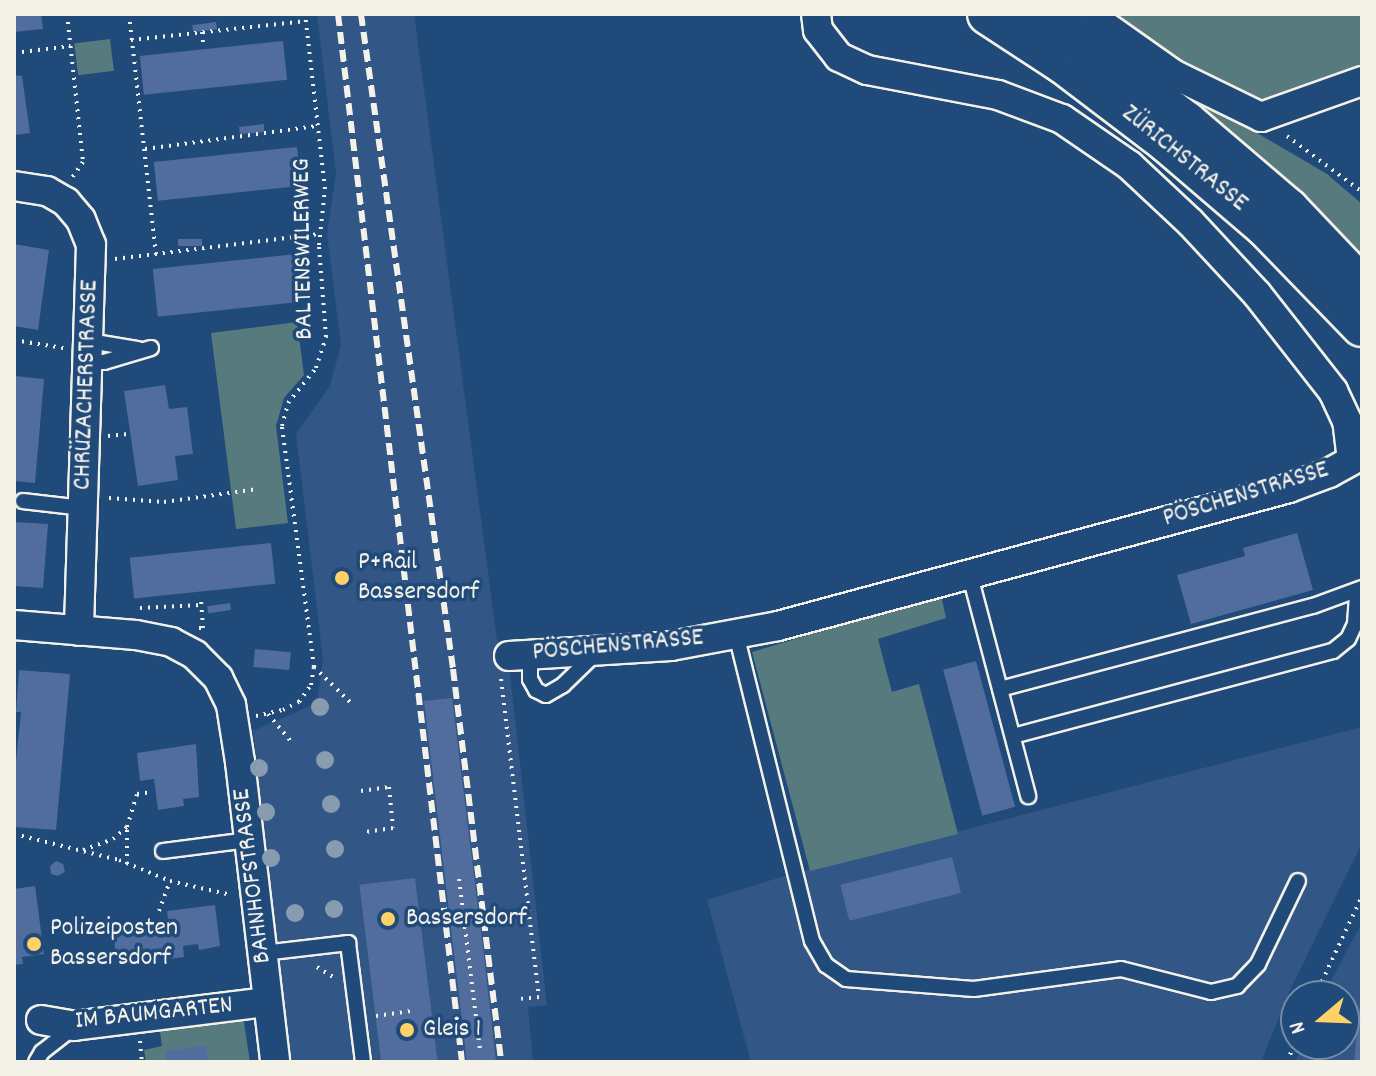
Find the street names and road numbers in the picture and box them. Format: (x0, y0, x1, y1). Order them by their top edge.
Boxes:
street label: ZÜRICHSTRASSE (1115, 99, 1253, 219)
street label: BALTENSWILERWEG (287, 158, 321, 340)
street label: CHRÜZACHERSTRASSE (68, 279, 106, 491)
street label: PÖSCHENSTRASSE (1159, 455, 1333, 535)
street label: PÖSCHENSTRASSE (531, 623, 705, 669)
street label: BAHNHOFSTRASSE (227, 787, 279, 965)
street label: IM BAUMGARTEN (74, 990, 234, 1038)

